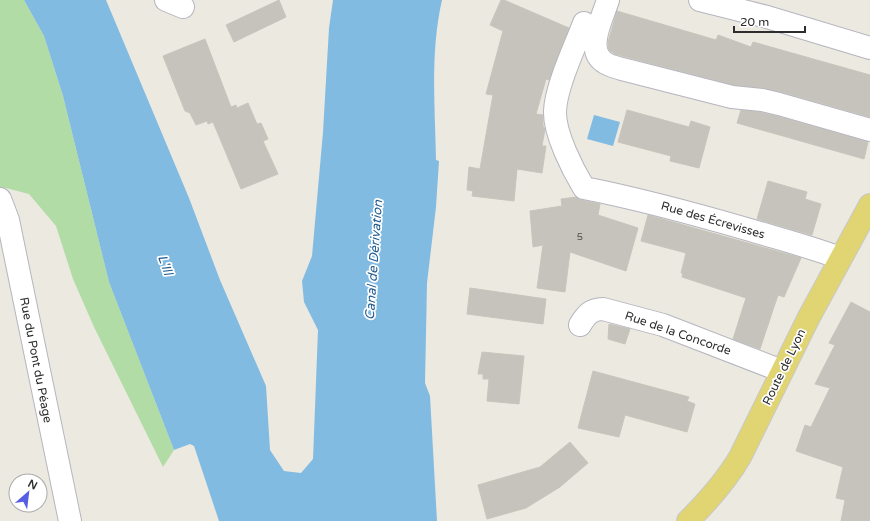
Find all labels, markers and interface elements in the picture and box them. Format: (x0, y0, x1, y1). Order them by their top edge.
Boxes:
scale bar (734, 8, 805, 34)
text: 20 m (740, 15, 769, 29)
water label: Canal de Dérivation (362, 198, 386, 321)
street label: Rue des Écrevisses (659, 198, 767, 242)
house number: 5 (577, 231, 583, 243)
water label: L'Ill (154, 253, 177, 279)
street label: Rue du Pont du Péage (17, 296, 55, 424)
street label: Rue de la Concorde (623, 308, 733, 358)
street label: Route de Lyon (760, 327, 808, 407)
north arrow (8, 473, 48, 513)
text: N (26, 477, 39, 492)

